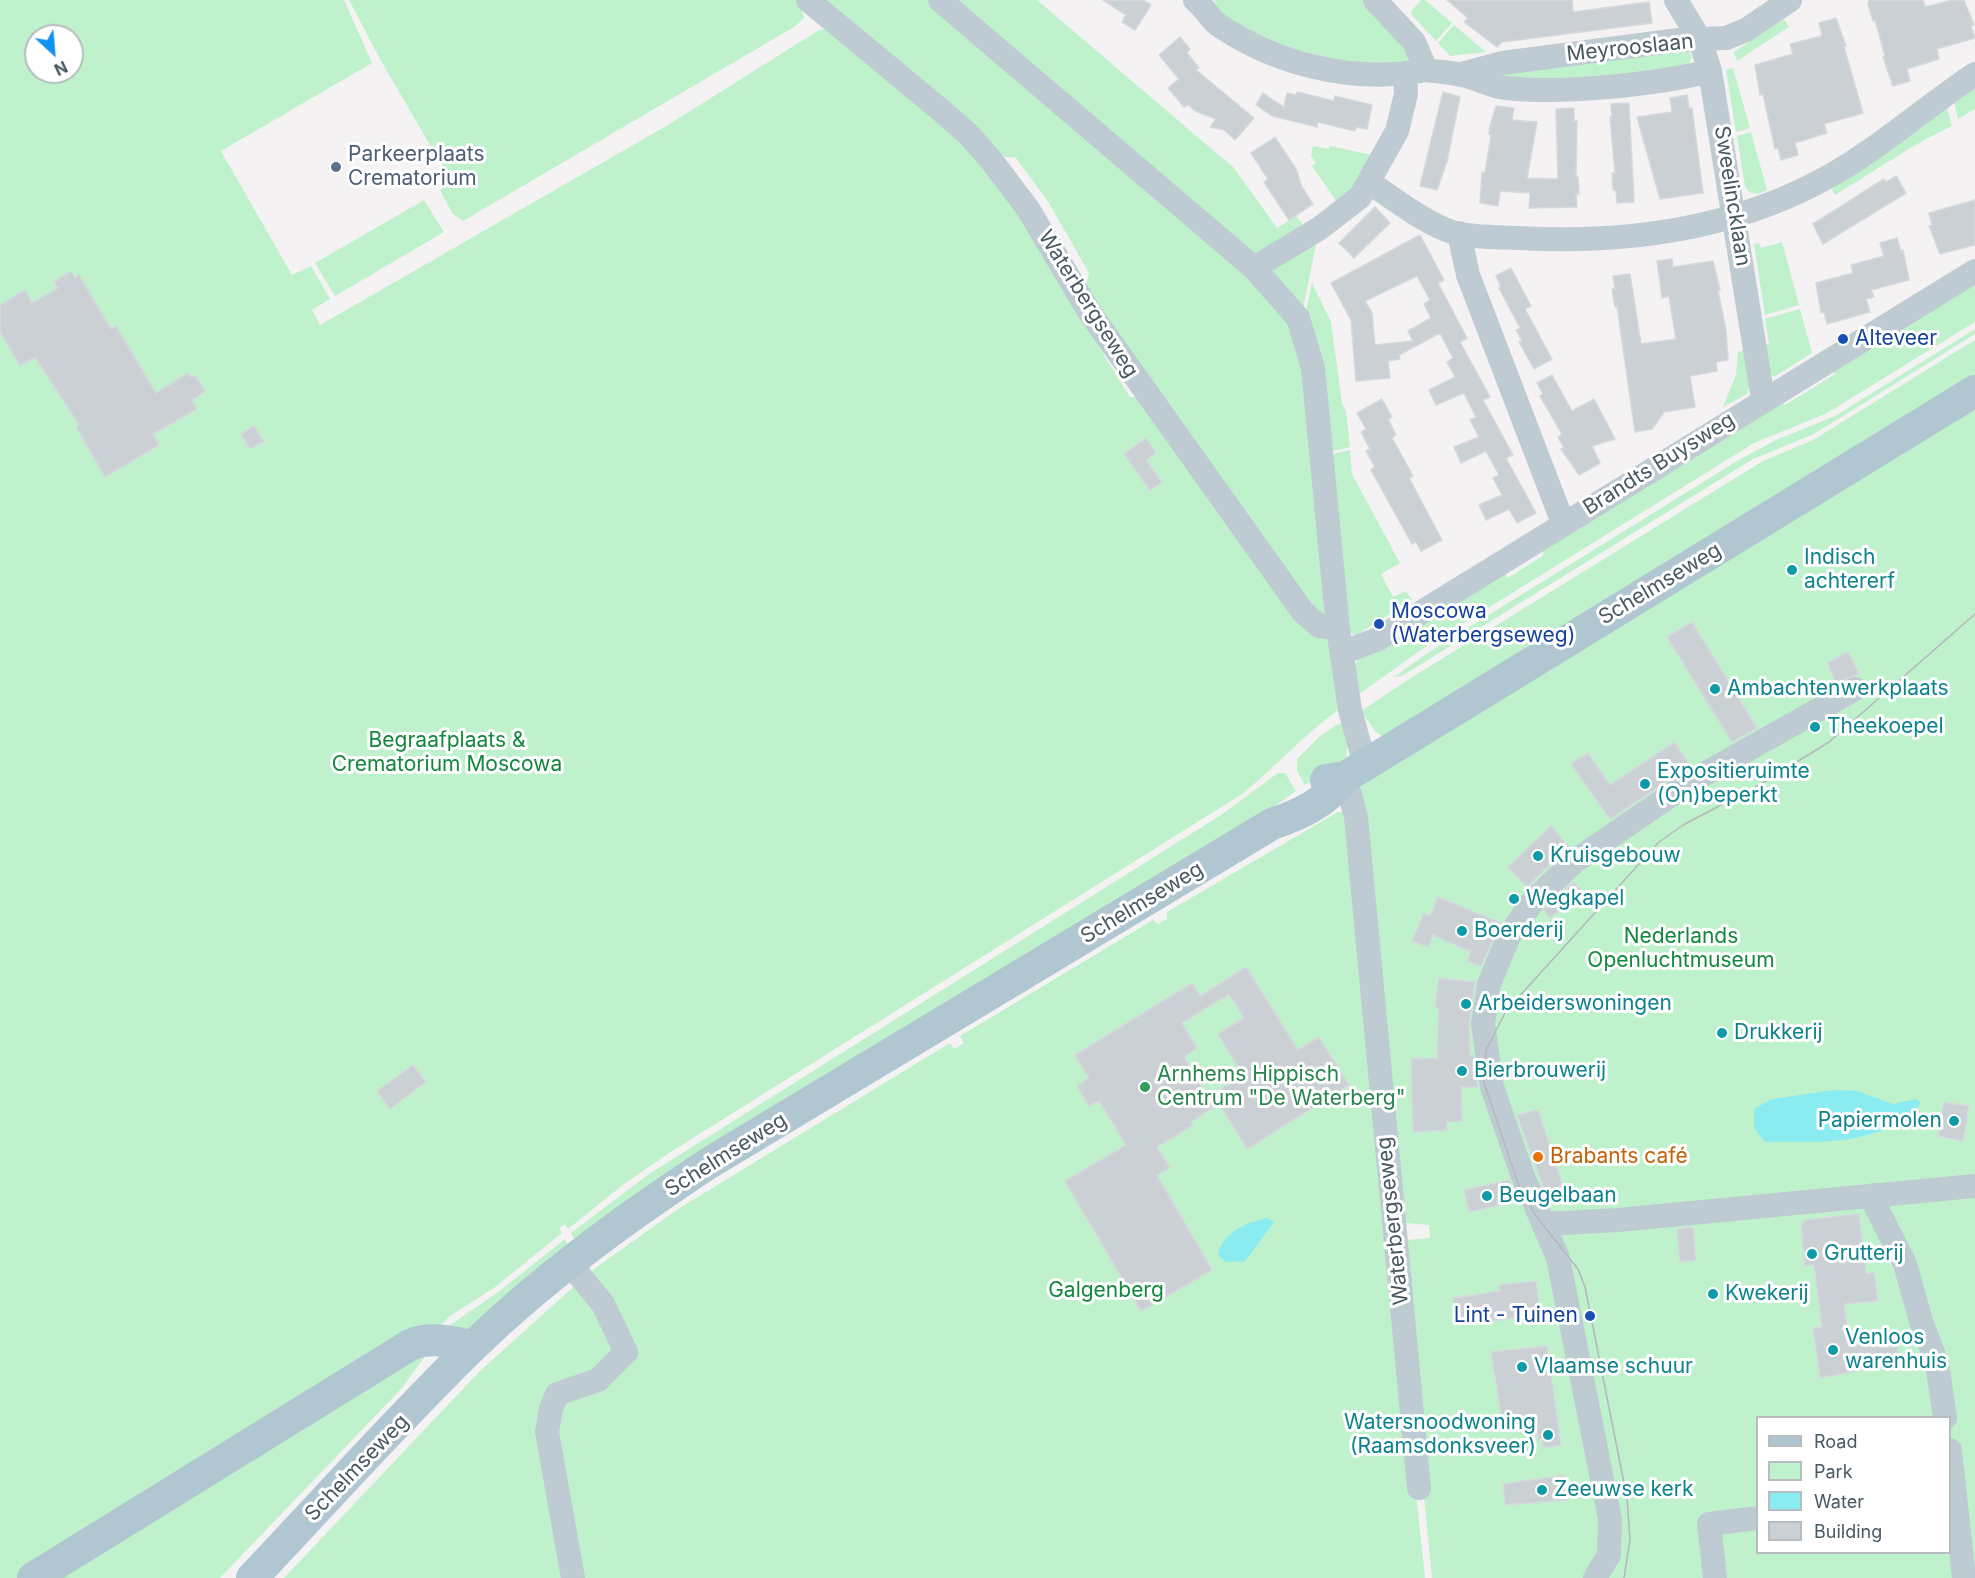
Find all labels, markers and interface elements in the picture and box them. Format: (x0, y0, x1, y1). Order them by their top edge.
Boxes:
north arrow (24, 24, 84, 84)
street label: Meyrooslaan (1565, 29, 1695, 67)
text: N (51, 57, 71, 80)
street label: Sweelincklaan (1708, 124, 1756, 268)
place label: Parkeerplaats Crematorium (348, 142, 484, 192)
marker: Parkeerplaats Crematorium (329, 160, 343, 174)
street label: Waterbergseweg (1033, 226, 1143, 382)
place label: Alteveer (1855, 326, 1937, 352)
marker: Alteveer (1836, 332, 1850, 346)
street label: Brandts Buysweg (1579, 407, 1739, 521)
street label: Schelmseweg (1594, 538, 1726, 630)
place label: Indisch achtererf (1804, 545, 1895, 595)
marker: Indisch achtererf (1785, 563, 1799, 577)
place label: Moscowa (Waterbergseweg) (1391, 599, 1575, 649)
marker: Moscowa (Waterbergseweg) (1372, 617, 1386, 631)
place label: Ambachtenwerkplaats (1727, 676, 1949, 702)
marker: Ambachtenwerkplaats (1708, 682, 1722, 696)
place label: Theekoepel (1827, 714, 1944, 740)
marker: Theekoepel (1808, 720, 1822, 734)
park label: Begraafplaats & Crematorium Moscowa (332, 728, 562, 778)
place label: Expositieruimte (On)beperkt (1657, 759, 1810, 809)
marker: Expositieruimte (On)beperkt (1638, 777, 1652, 791)
place label: Kruisgebouw (1550, 843, 1681, 869)
marker: Kruisgebouw (1531, 849, 1545, 863)
street label: Schelmseweg (1076, 857, 1208, 949)
place label: Wegkapel (1526, 886, 1624, 912)
marker: Wegkapel (1507, 892, 1521, 906)
place label: Boerderij (1474, 918, 1564, 944)
marker: Boerderij (1455, 924, 1469, 938)
park label: Nederlands Openluchtmuseum (1587, 924, 1775, 974)
place label: Arbeiderswoningen (1478, 991, 1672, 1017)
marker: Arbeiderswoningen (1459, 997, 1473, 1011)
place label: Drukkerij (1734, 1020, 1823, 1046)
marker: Drukkerij (1715, 1026, 1729, 1040)
place label: Bierbrouwerij (1474, 1058, 1606, 1084)
place label: Arnhems Hippisch Centrum "De Waterberg" (1157, 1062, 1405, 1112)
marker: Bierbrouwerij (1455, 1064, 1469, 1078)
marker: Arnhems Hippisch Centrum "De Waterberg" (1138, 1080, 1152, 1094)
street label: Schelmseweg (661, 1108, 791, 1202)
place label: Papiermolen (1818, 1108, 1942, 1134)
marker: Papiermolen (1947, 1114, 1961, 1128)
street label: Waterbergseweg (1372, 1136, 1414, 1306)
place label: Brabants café (1550, 1144, 1688, 1170)
marker: Brabants café (1531, 1150, 1545, 1164)
place label: Beugelbaan (1499, 1183, 1617, 1209)
marker: Beugelbaan (1480, 1189, 1494, 1203)
place label: Grutterij (1824, 1241, 1904, 1267)
marker: Grutterij (1805, 1247, 1819, 1261)
park label: Galgenberg (1048, 1278, 1164, 1304)
place label: Kwekerij (1725, 1281, 1809, 1307)
marker: Kwekerij (1706, 1287, 1720, 1301)
place label: Lint - Tuinen (1454, 1303, 1578, 1329)
marker: Lint - Tuinen (1583, 1309, 1597, 1323)
place label: Venloos warenhuis (1845, 1325, 1947, 1375)
marker: Venloos warenhuis (1826, 1343, 1840, 1357)
place label: Vlaamse schuur (1534, 1354, 1693, 1380)
marker: Vlaamse schuur (1515, 1360, 1529, 1374)
street label: Schelmseweg (300, 1409, 414, 1527)
place label: Watersnoodwoning (Raamsdonksveer) (1344, 1410, 1536, 1460)
legend (1756, 1416, 1951, 1554)
marker: Watersnoodwoning (Raamsdonksveer) (1541, 1428, 1555, 1442)
text: Road (1814, 1431, 1857, 1452)
text: Park (1814, 1461, 1853, 1482)
place label: Zeeuwse kerk (1554, 1477, 1694, 1503)
marker: Zeeuwse kerk (1535, 1483, 1549, 1497)
text: Water (1814, 1491, 1864, 1512)
text: Building (1814, 1521, 1882, 1542)

